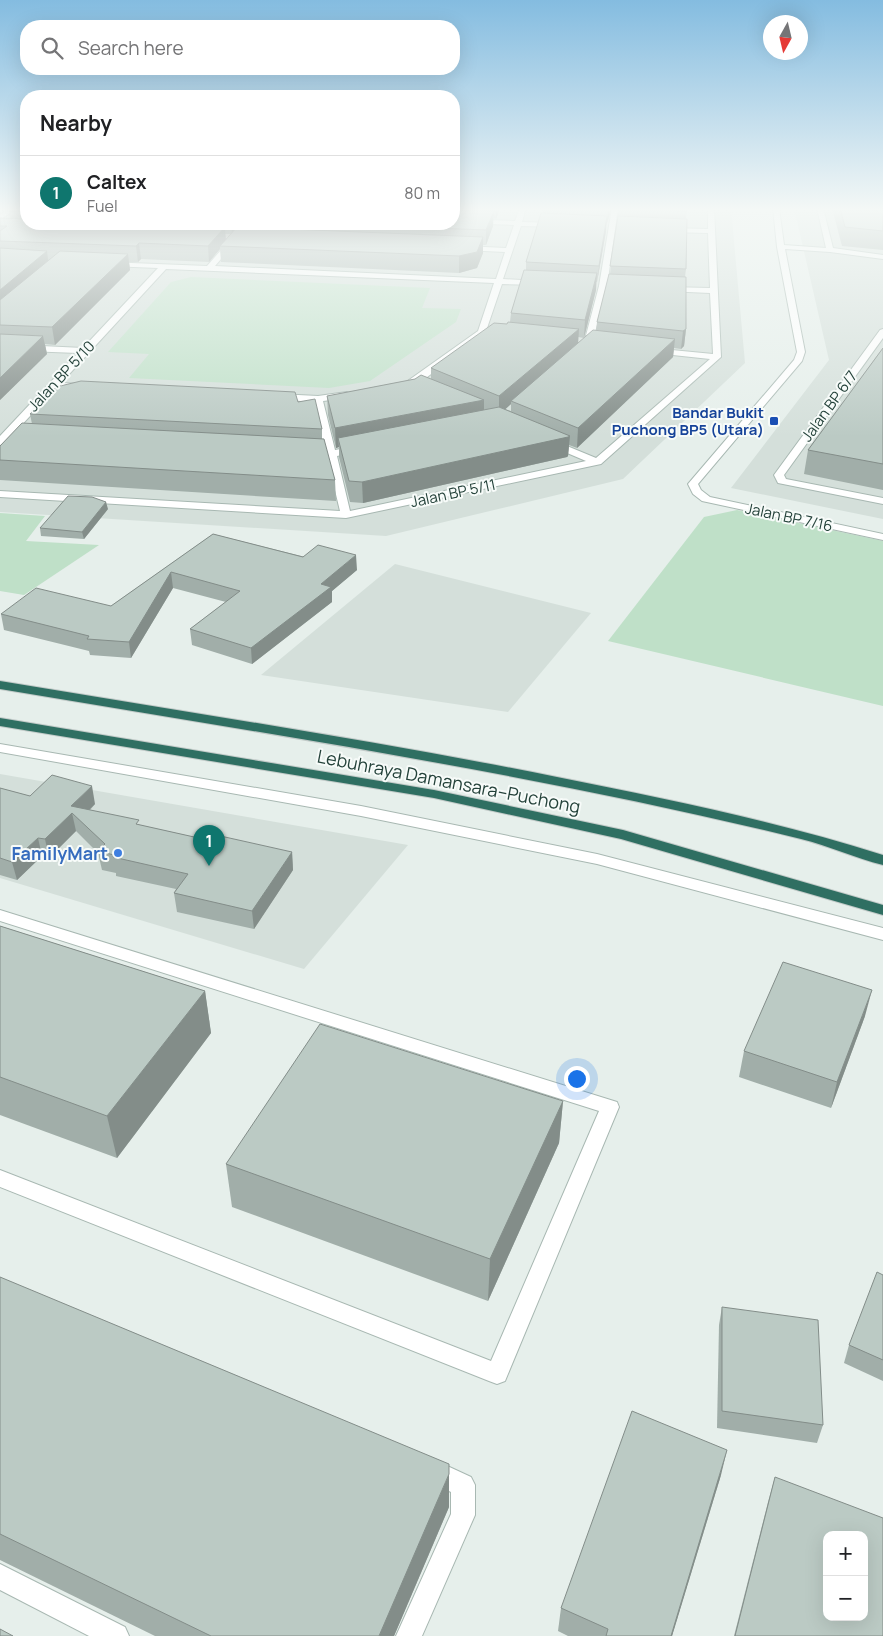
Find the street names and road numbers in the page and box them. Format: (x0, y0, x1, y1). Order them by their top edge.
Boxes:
street label: Jalan BP 5/10 (23, 336, 99, 416)
street label: Jalan BP 6/7 (796, 366, 862, 446)
street label: Jalan BP 5/11 (409, 474, 497, 512)
street label: Jalan BP 7/16 (743, 497, 835, 537)
street label: Lebuhraya Damansara–Puchong (315, 744, 583, 818)

